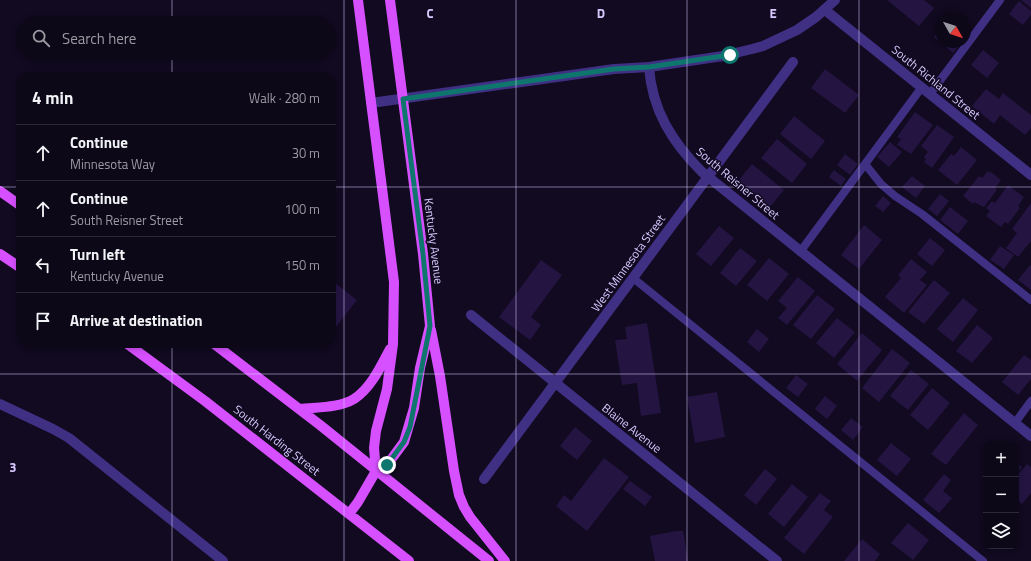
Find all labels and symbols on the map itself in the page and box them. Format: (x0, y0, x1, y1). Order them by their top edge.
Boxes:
text: C (426, 3, 434, 23)
text: D (597, 3, 605, 23)
text: E (769, 3, 777, 23)
north arrow (935, 12, 971, 48)
street label: South Richland Street (888, 40, 985, 124)
route start (721, 46, 739, 64)
street label: South Reisner Street (692, 142, 785, 224)
street label: Kentucky Avenue (419, 197, 449, 285)
street label: West Minnesota Street (586, 210, 670, 316)
street label: Blaine Avenue (598, 399, 666, 457)
street label: South Harding Street (229, 400, 325, 481)
route end (378, 456, 396, 474)
text: 3 (9, 457, 17, 477)

